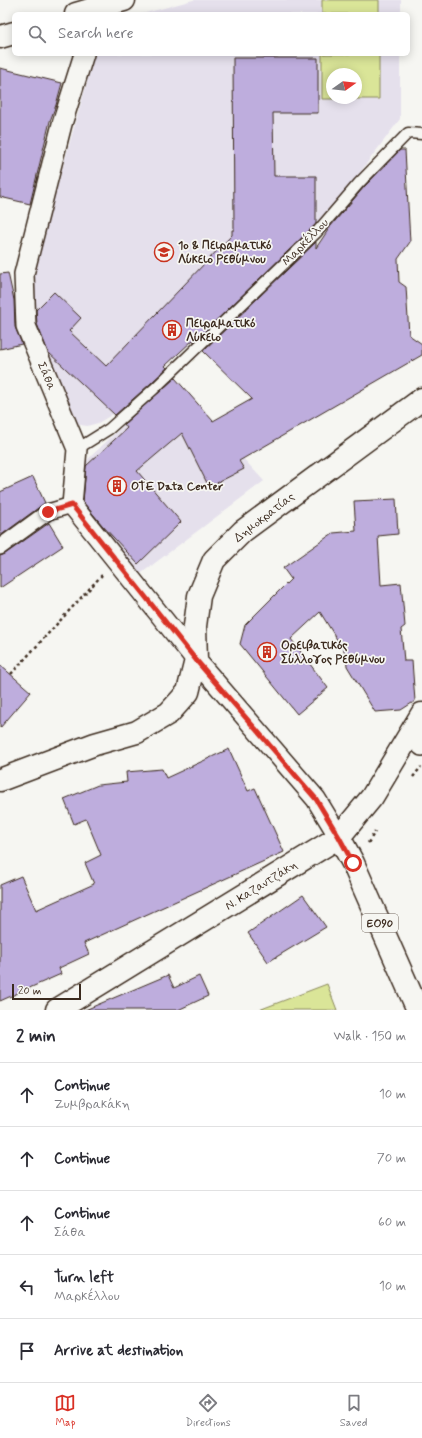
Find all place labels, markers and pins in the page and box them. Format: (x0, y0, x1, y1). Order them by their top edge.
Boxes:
place label: 1ο & Πειραματικό Λύκειο Ρεθύμνου (178, 238, 272, 268)
school or university icon: 1ο & Πειραματικό Λύκειο Ρεθύμνου (153, 241, 175, 263)
place label: Πειραματικό Λύκειο (186, 316, 256, 346)
building icon: Πειραματικό Λύκειο (161, 319, 183, 341)
building icon: OTE Data Center (106, 475, 128, 497)
place label: OTE Data Center (131, 479, 223, 495)
place label: Ορειβατικός Σύλλογος Ρεθύμνου (281, 638, 385, 668)
building icon: Ορειβατικός Σύλλογος Ρεθύμνου (256, 641, 278, 663)

